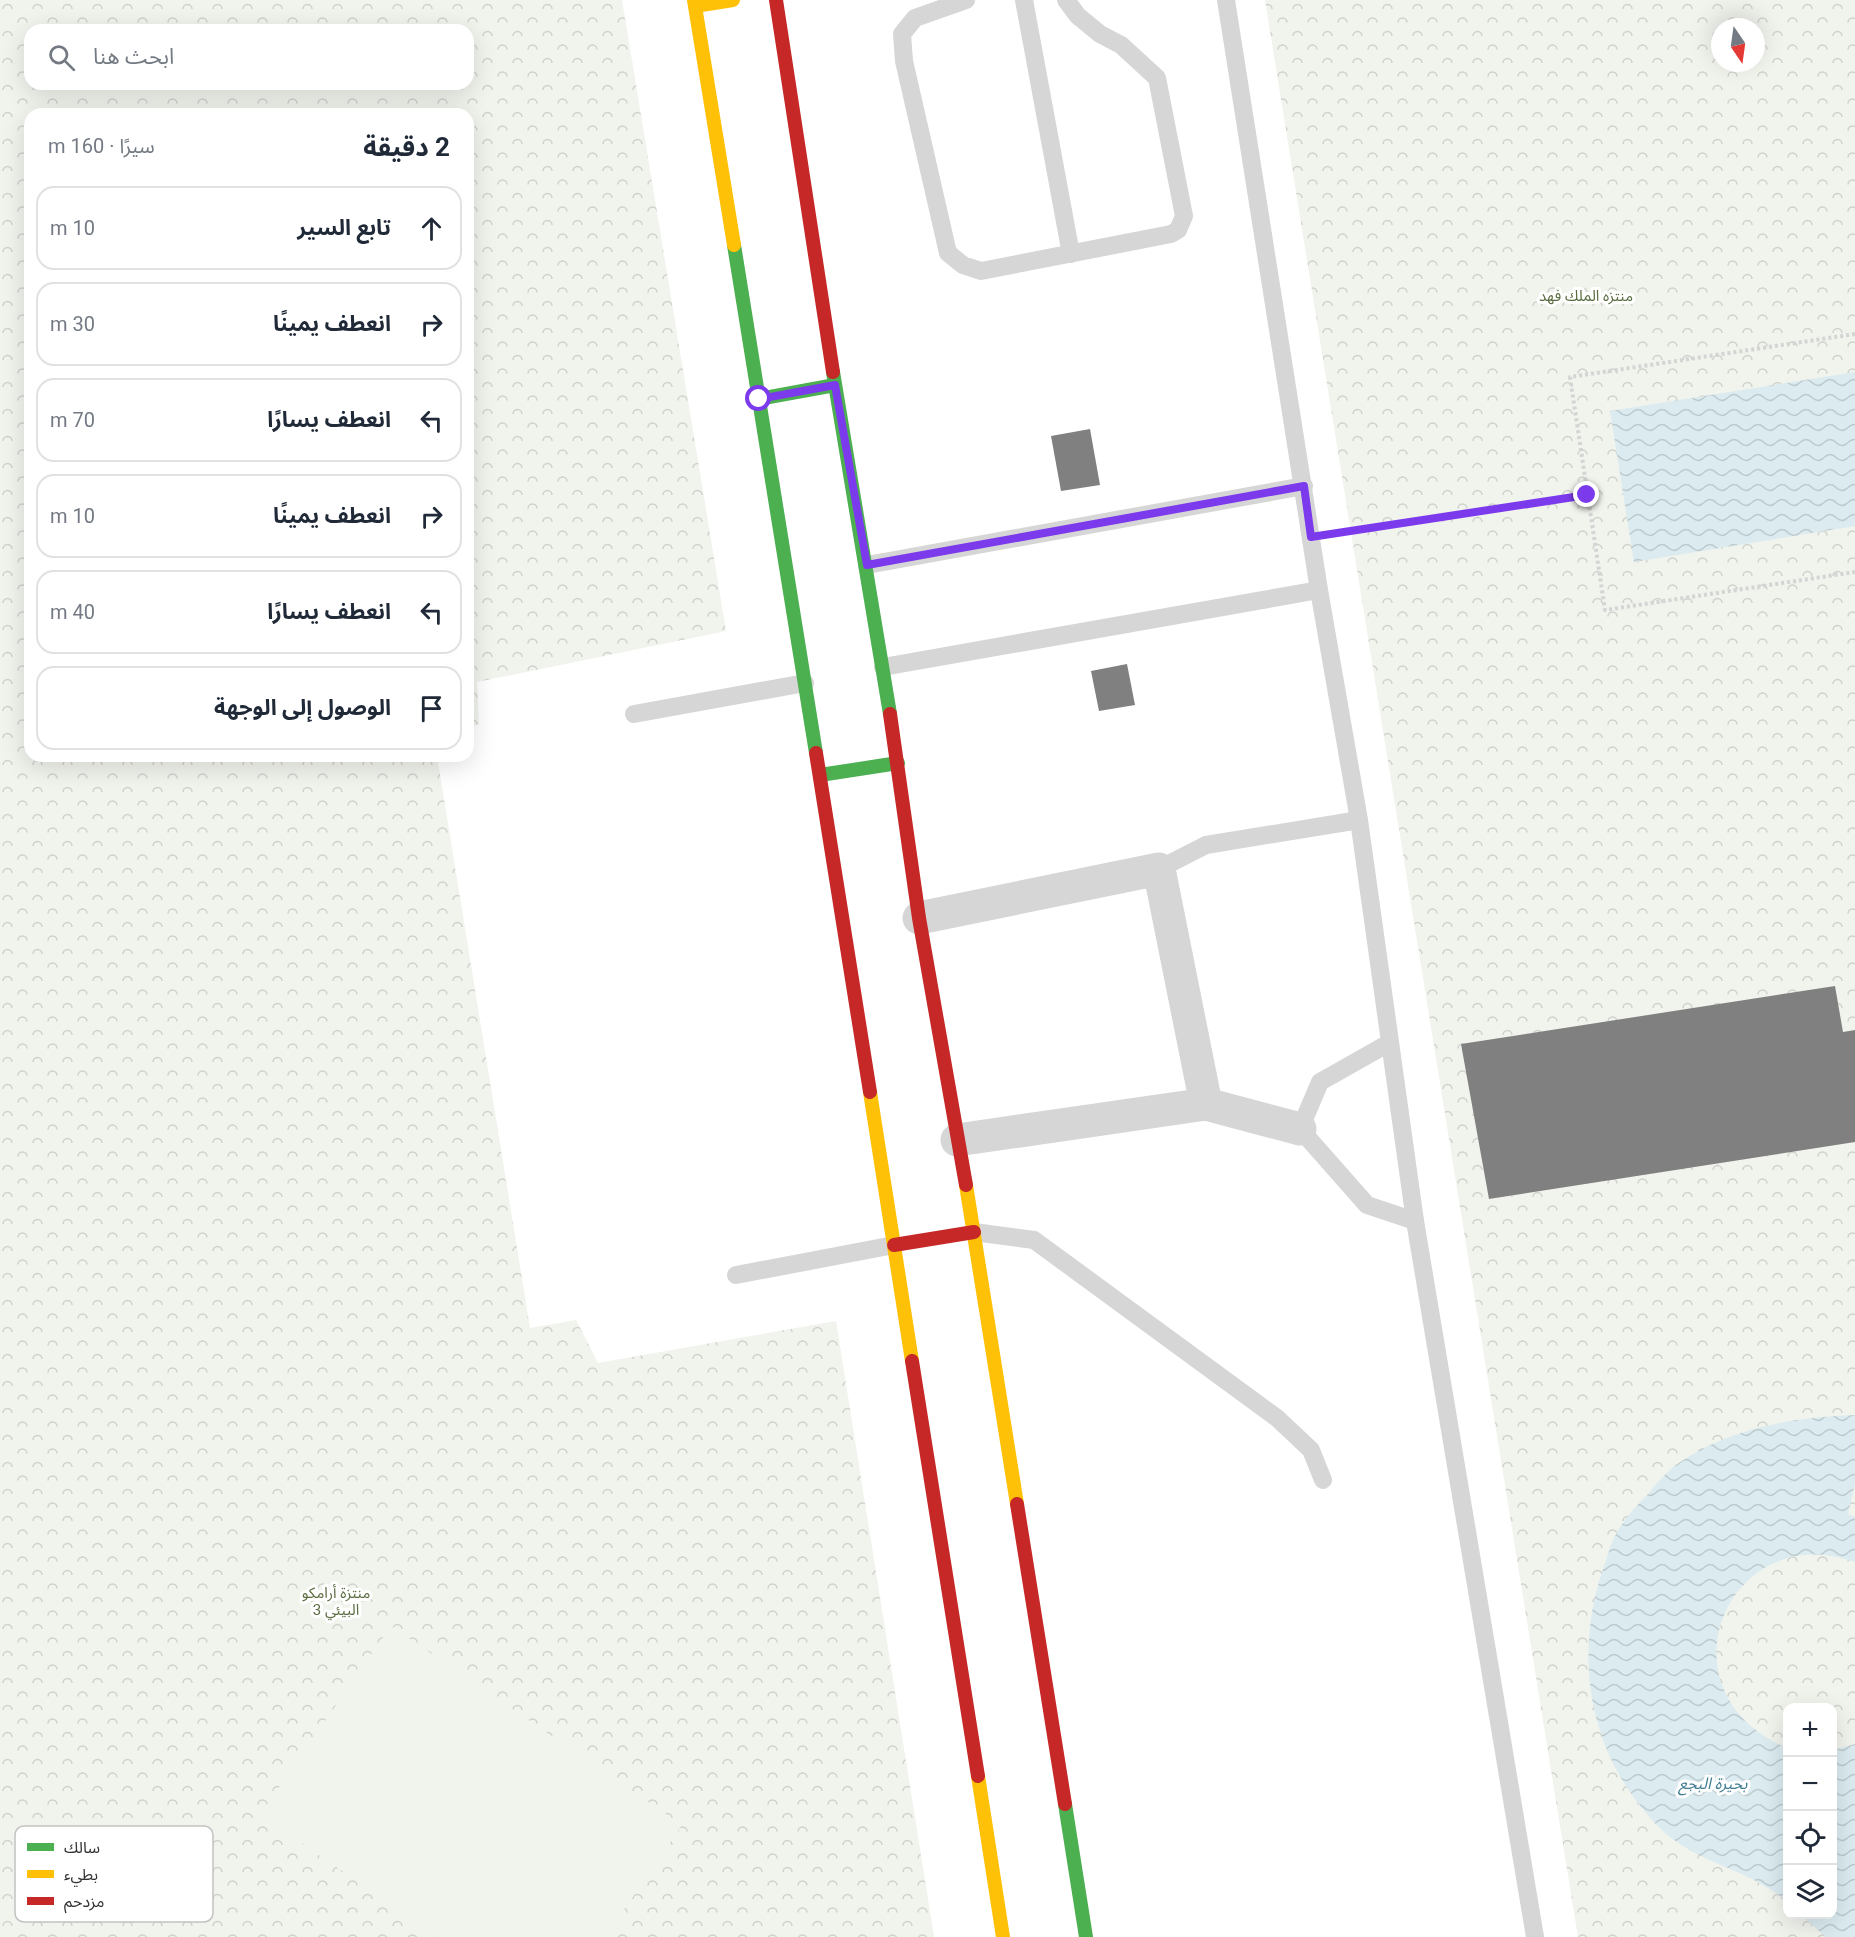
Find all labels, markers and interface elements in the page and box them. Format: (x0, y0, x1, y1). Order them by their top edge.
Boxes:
north arrow (1711, 18, 1765, 72)
search box (24, 24, 474, 90)
icon: search (45, 41, 78, 74)
text: ابحث هنا (93, 44, 174, 69)
text: 2 دقيقة (363, 132, 450, 162)
text: سيرًا · 160 m (48, 134, 155, 158)
icon: ahead (415, 212, 448, 245)
text: تابع السير (297, 215, 391, 240)
text: 10 m (50, 216, 95, 240)
park label: منتزه الملك فهد (1539, 287, 1633, 305)
icon: right (415, 308, 448, 341)
text: انعطف يمينًا (273, 311, 391, 336)
text: 30 m (50, 312, 95, 336)
route start (745, 385, 771, 411)
icon: left (415, 404, 448, 437)
text: انعطف يسارًا (267, 407, 391, 432)
text: 70 m (50, 408, 95, 432)
route end (1573, 481, 1599, 507)
icon: right (415, 500, 448, 533)
text: انعطف يمينًا (273, 503, 391, 528)
text: 10 m (50, 504, 95, 528)
icon: left (415, 596, 448, 629)
text: انعطف يسارًا (267, 599, 391, 624)
text: 40 m (50, 600, 95, 624)
icon: arrive (415, 692, 448, 725)
text: الوصول إلى الوجهة (214, 695, 391, 720)
park label: منتزة أرامكو البيئي 3 (302, 1584, 370, 1621)
map controls (1783, 1703, 1837, 1919)
button: + (1783, 1703, 1837, 1757)
button: − (1783, 1757, 1837, 1811)
water label: بحيرة البجع (1678, 1774, 1748, 1796)
button: locate (1783, 1811, 1837, 1865)
legend (15, 1826, 213, 1922)
text: سالك (64, 1838, 100, 1857)
text: بطيء (64, 1865, 98, 1887)
button: layers (1783, 1865, 1837, 1919)
text: مزدحم (64, 1892, 104, 1914)

